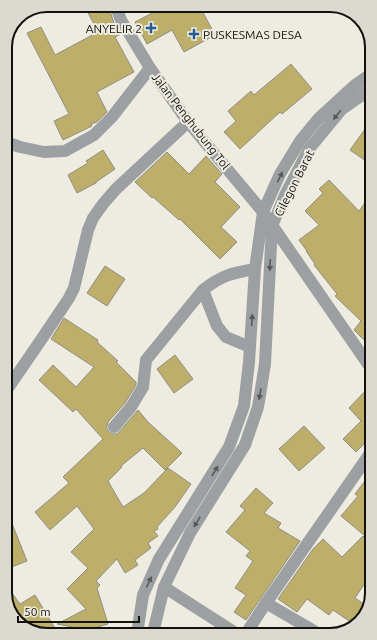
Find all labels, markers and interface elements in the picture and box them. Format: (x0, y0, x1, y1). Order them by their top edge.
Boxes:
place label: ANYELIR 2 (86, 22, 142, 35)
marker: ANYELIR 2 (145, 22, 157, 34)
marker: PUSKESMAS DESA (188, 28, 200, 40)
place label: PUSKESMAS DESA (203, 28, 302, 41)
street label: Jalan Penghubung Tol (149, 70, 233, 172)
one-way arrow (333, 109, 342, 120)
street label: Cilegon Barat (272, 147, 316, 218)
one-way arrow (276, 171, 283, 182)
one-way arrow (267, 259, 274, 271)
one-way arrow (248, 314, 255, 326)
one-way arrow (257, 388, 263, 400)
one-way arrow (211, 465, 218, 476)
one-way arrow (193, 517, 201, 527)
one-way arrow (146, 577, 152, 588)
scale bar (18, 598, 139, 624)
text: 50 m (24, 605, 51, 618)

